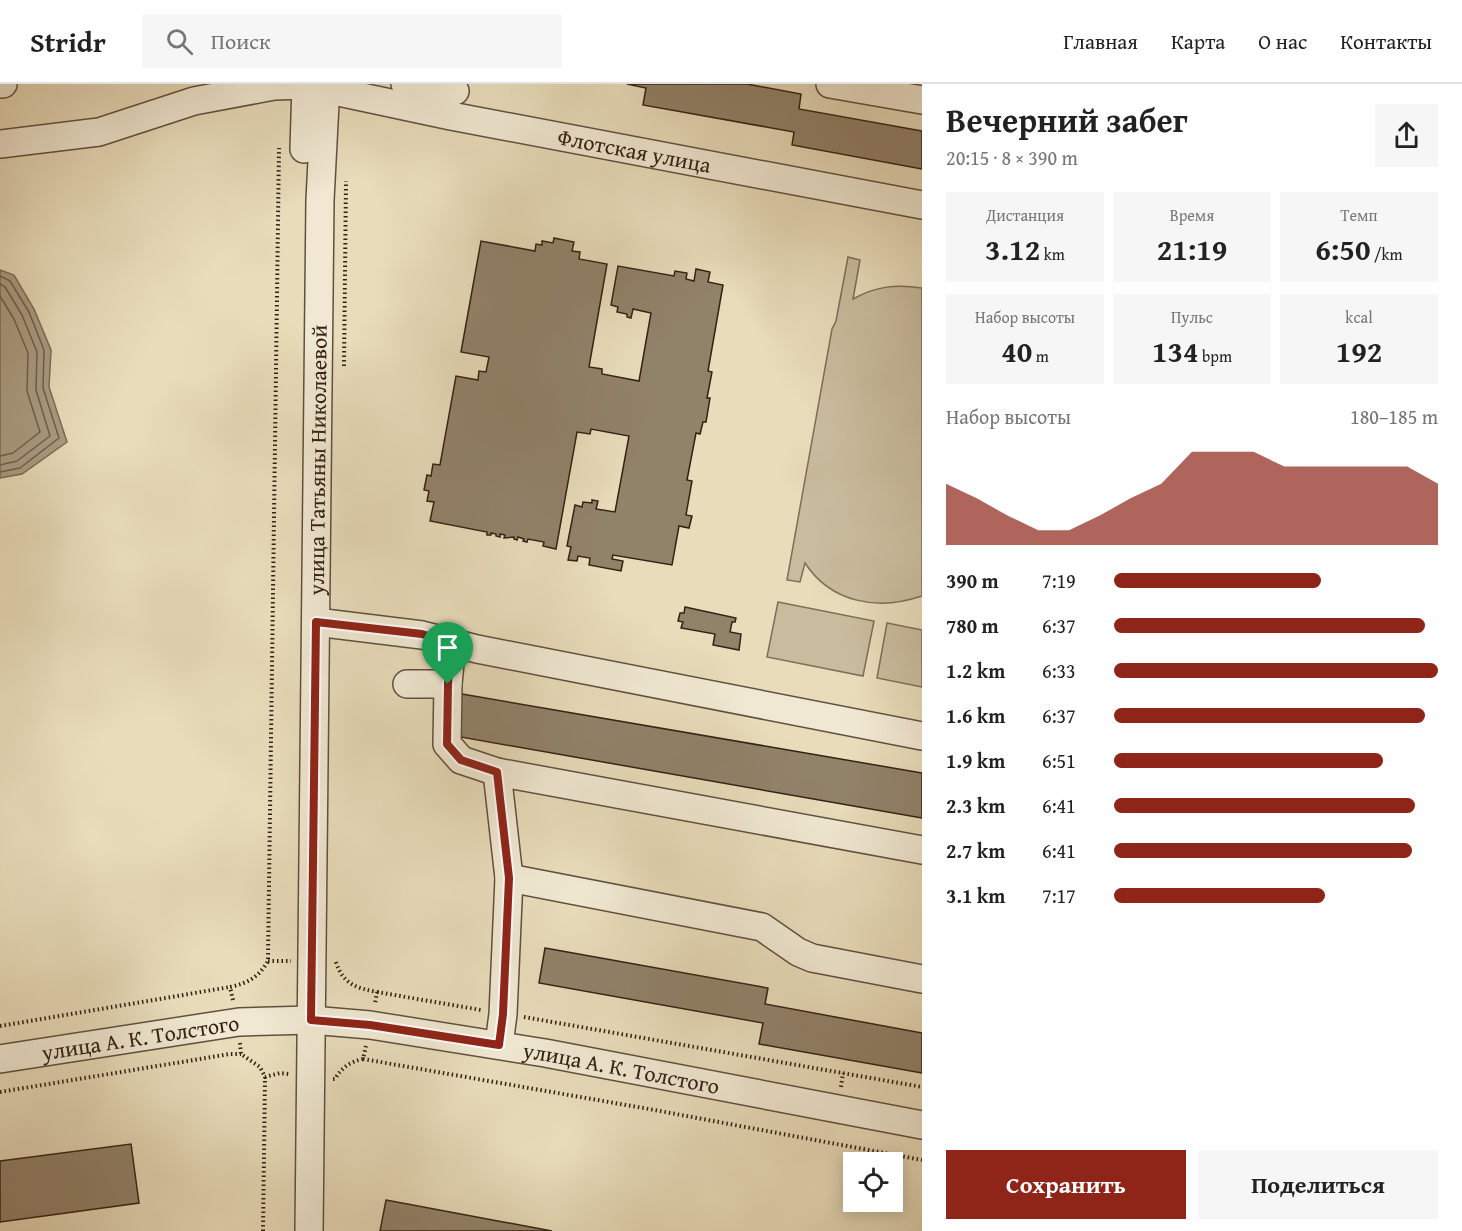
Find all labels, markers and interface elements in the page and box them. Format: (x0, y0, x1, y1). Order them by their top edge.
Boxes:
search box (142, 14, 562, 68)
text: Stridr (30, 21, 106, 62)
icon: search (163, 25, 196, 58)
text: Поиск (211, 25, 271, 57)
text: Главная (1063, 26, 1138, 57)
text: Карта (1171, 26, 1225, 57)
text: О нас (1258, 26, 1307, 57)
text: Контакты (1340, 26, 1432, 57)
text: Вечерний забег (946, 96, 1188, 144)
button: share (1375, 104, 1438, 167)
street label: Флотская улица (555, 121, 714, 181)
text: 20:15 · 8 × 390 m (946, 143, 1078, 172)
text: Дистанция (986, 203, 1064, 227)
text: Время (1170, 203, 1214, 227)
text: Темп (1341, 203, 1377, 227)
text: 3.12 (985, 227, 1040, 271)
text: 21:19 (1157, 227, 1227, 271)
text: 6:50 (1315, 227, 1370, 271)
text: km (1040, 242, 1065, 266)
text: /km (1370, 242, 1403, 266)
text: Набор высоты (975, 305, 1075, 329)
text: Пульс (1171, 305, 1213, 329)
text: kcal (1345, 305, 1373, 329)
street label: улица Татьяны Николаевой (300, 325, 335, 597)
text: 40 (1001, 329, 1032, 373)
text: 134 (1152, 329, 1199, 373)
text: 192 (1336, 329, 1382, 373)
text: m (1032, 344, 1049, 368)
text: bpm (1199, 344, 1232, 368)
text: Набор высоты (946, 402, 1071, 431)
text: 180–185 m (1350, 402, 1438, 431)
text: 390 m (946, 566, 999, 595)
text: 7:19 (1042, 566, 1076, 595)
text: 780 m (946, 611, 999, 640)
text: 6:37 (1042, 611, 1076, 640)
pin (422, 622, 473, 684)
icon: arrive (431, 631, 464, 664)
text: 1.2 km (946, 656, 1005, 685)
text: 6:33 (1042, 656, 1076, 685)
text: 1.6 km (946, 701, 1005, 730)
text: 6:37 (1042, 701, 1076, 730)
text: 1.9 km (946, 746, 1005, 775)
text: 6:51 (1042, 746, 1076, 775)
text: 2.3 km (946, 791, 1005, 820)
text: 6:41 (1042, 791, 1076, 820)
text: 2.7 km (946, 836, 1005, 865)
text: 6:41 (1042, 836, 1076, 865)
text: 3.1 km (946, 881, 1005, 910)
text: 7:17 (1042, 881, 1076, 910)
street label: улица А. К. Толстого (38, 1006, 241, 1068)
street label: улица А. К. Толстого (520, 1034, 722, 1102)
button: Сохранить (946, 1150, 1186, 1219)
button: Поделиться (1198, 1150, 1438, 1219)
map controls (843, 1152, 903, 1212)
button: locate (843, 1152, 903, 1212)

